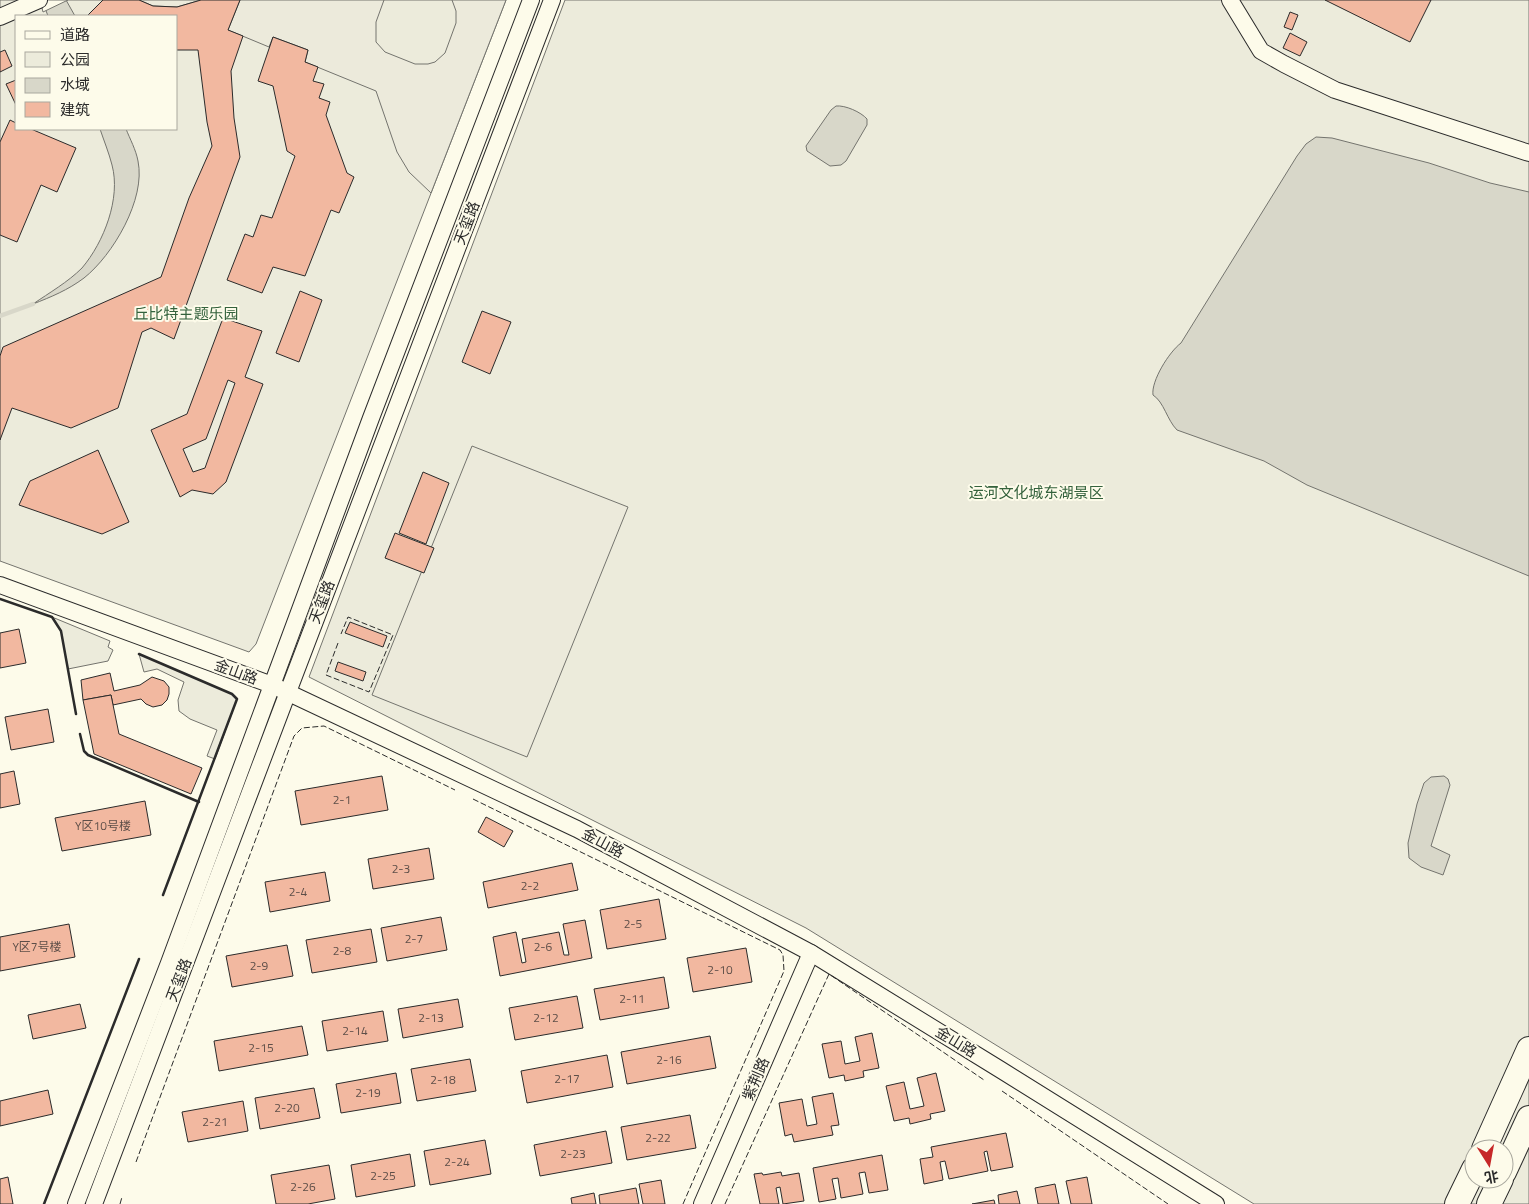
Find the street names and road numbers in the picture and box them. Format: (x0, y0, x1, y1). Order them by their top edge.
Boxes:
street label: 天玺路 (448, 198, 485, 248)
street label: 天玺路 (303, 577, 340, 627)
street label: 金山路 (211, 653, 261, 690)
street label: 金山路 (578, 822, 629, 863)
street label: 天玺路 (160, 955, 197, 1005)
street label: 金山路 (931, 1020, 981, 1063)
street label: 紫荆路 (736, 1054, 775, 1104)

